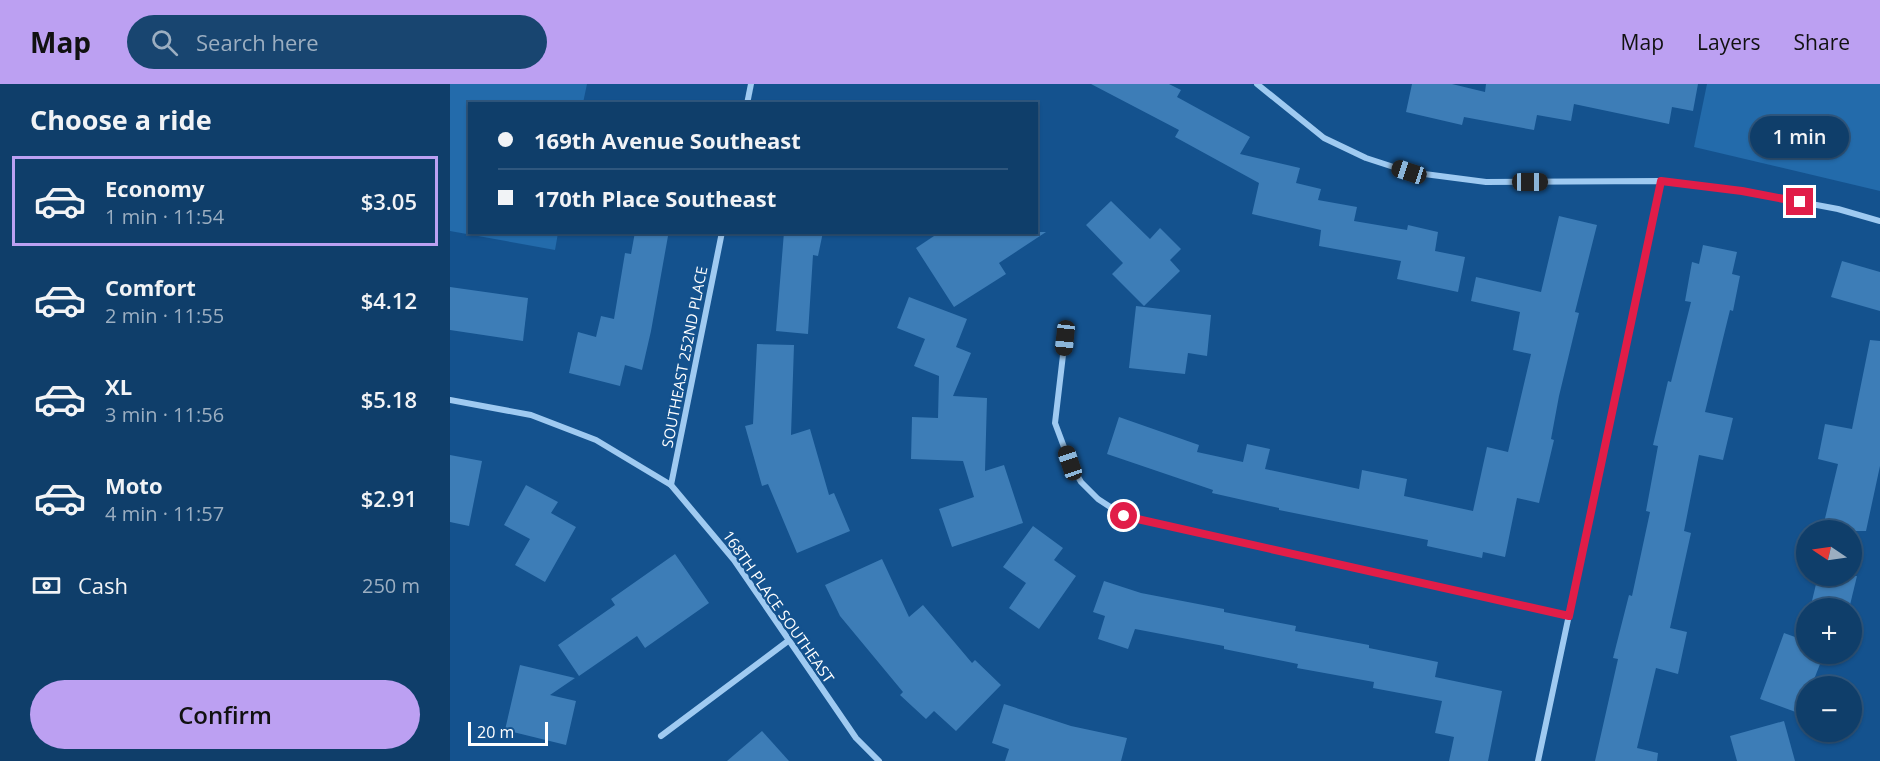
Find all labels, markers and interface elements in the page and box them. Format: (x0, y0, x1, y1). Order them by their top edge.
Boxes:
search box (127, 15, 547, 69)
text: Map (30, 23, 91, 61)
icon: search (148, 26, 181, 59)
text: Search here (196, 27, 319, 57)
text: Map (1621, 28, 1664, 56)
text: Layers (1697, 28, 1761, 56)
text: Share (1794, 28, 1850, 56)
text: Choose a ride (30, 101, 212, 138)
callout: 1 min (1750, 115, 1850, 157)
text: 1 min (1773, 123, 1827, 150)
text: 169th Avenue Southeast (534, 125, 801, 155)
car (1389, 158, 1429, 186)
text: Economy (105, 173, 204, 203)
car (1512, 173, 1548, 191)
icon: car (33, 174, 87, 228)
text: 170th Place Southeast (534, 183, 776, 213)
text: $3.05 (361, 186, 417, 216)
route end (1786, 188, 1813, 215)
text: 1 min · 11:54 (105, 203, 224, 230)
street label: SOUTHEAST 252ND PLACE (657, 264, 711, 449)
text: Comfort (105, 272, 196, 302)
icon: car (33, 273, 87, 327)
text: $4.12 (361, 285, 417, 315)
text: 2 min · 11:55 (105, 302, 224, 329)
car (1054, 319, 1076, 357)
text: XL (105, 371, 132, 401)
icon: car (33, 372, 87, 426)
text: $5.18 (361, 384, 417, 414)
text: 3 min · 11:56 (105, 401, 224, 428)
car (1056, 443, 1084, 483)
text: Moto (105, 470, 163, 500)
icon: car (33, 471, 87, 525)
text: $2.91 (361, 483, 417, 513)
text: 4 min · 11:57 (105, 500, 224, 527)
route start (1110, 502, 1137, 529)
north arrow (1796, 520, 1862, 586)
map controls (1796, 520, 1862, 742)
street label: 168TH PLACE SOUTHEAST (719, 526, 839, 687)
icon: cash (30, 569, 63, 602)
text: Cash (78, 570, 128, 600)
text: 250 m (362, 572, 420, 599)
button: + (1796, 598, 1862, 664)
button: − (1796, 676, 1862, 742)
button: Confirm (30, 680, 420, 749)
scale bar (468, 719, 548, 746)
text: 20 m (477, 721, 514, 743)

